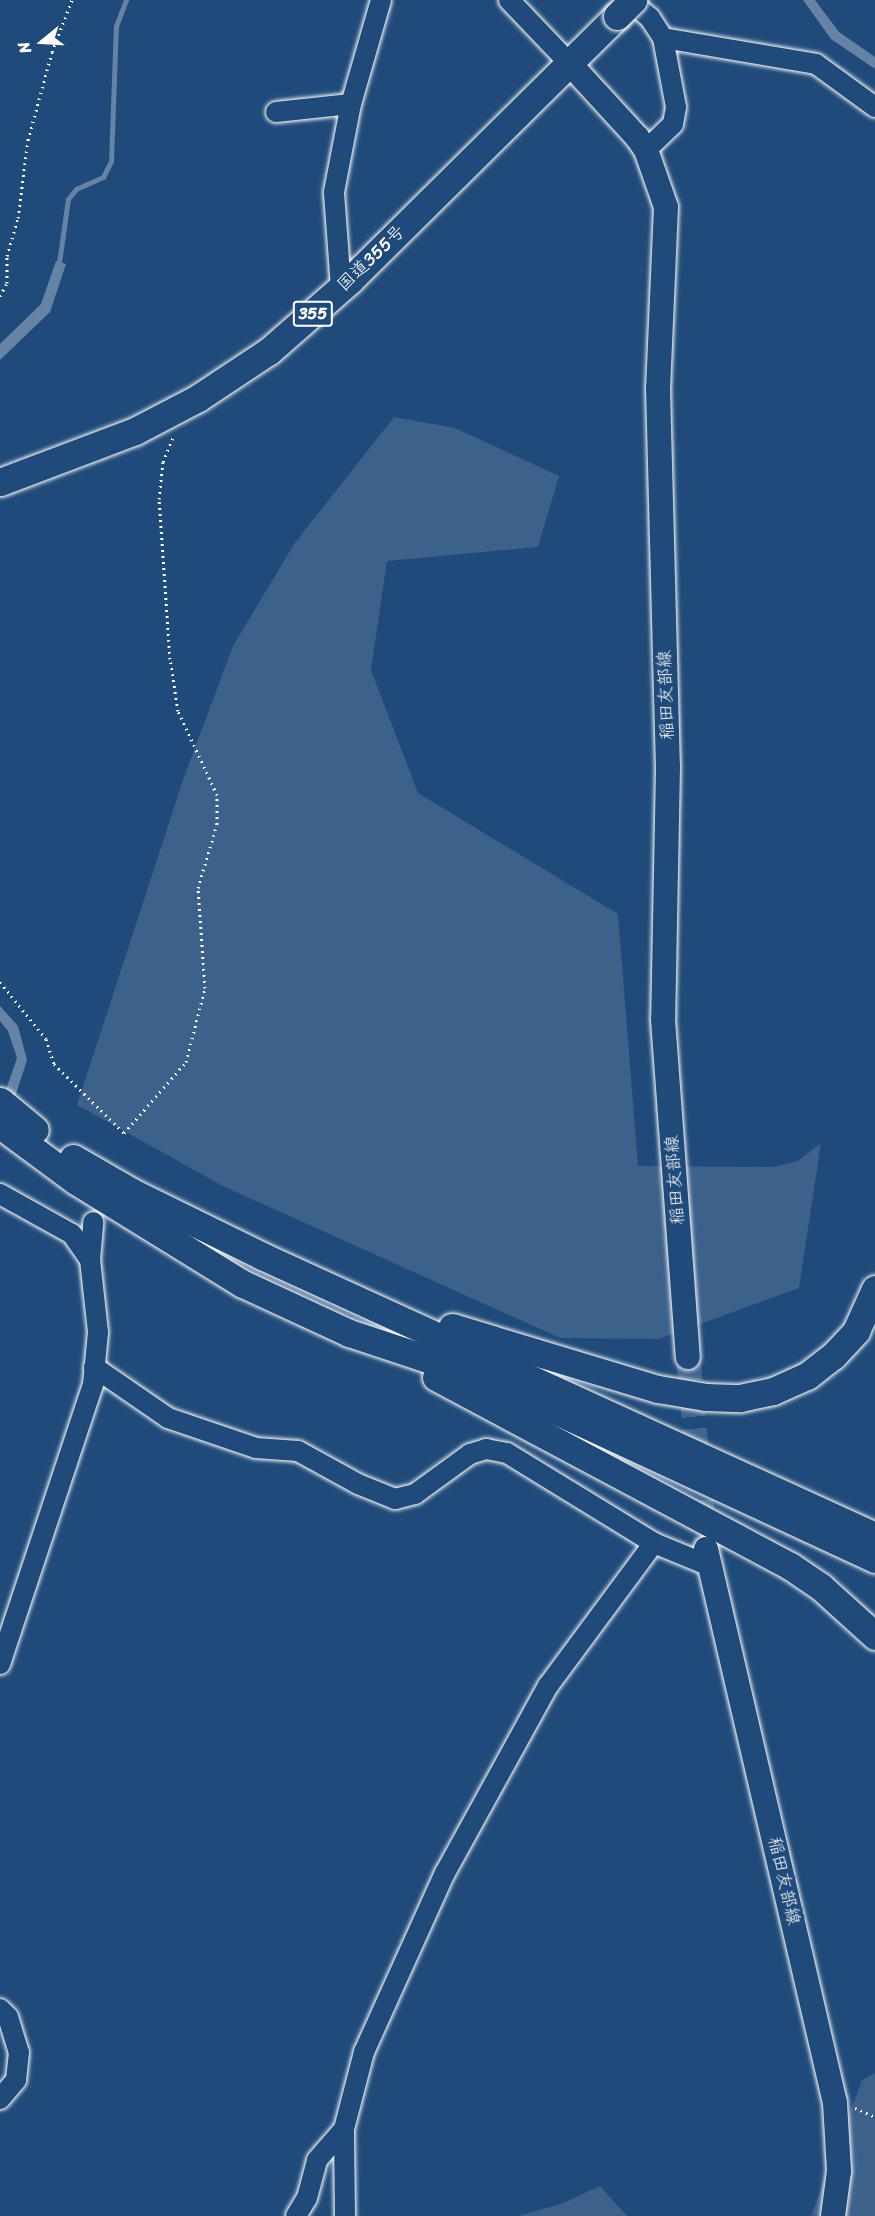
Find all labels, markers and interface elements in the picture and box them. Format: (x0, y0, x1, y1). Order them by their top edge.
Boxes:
north arrow (12, 12, 72, 72)
text: N (9, 38, 40, 57)
street label: 国道355号 (333, 220, 409, 296)
road number: 355 (292, 301, 334, 327)
street label: 稲田友部線 (654, 650, 678, 740)
street label: 稲田友部線 (661, 1134, 689, 1226)
street label: 稲田友部線 (763, 1835, 805, 1927)

